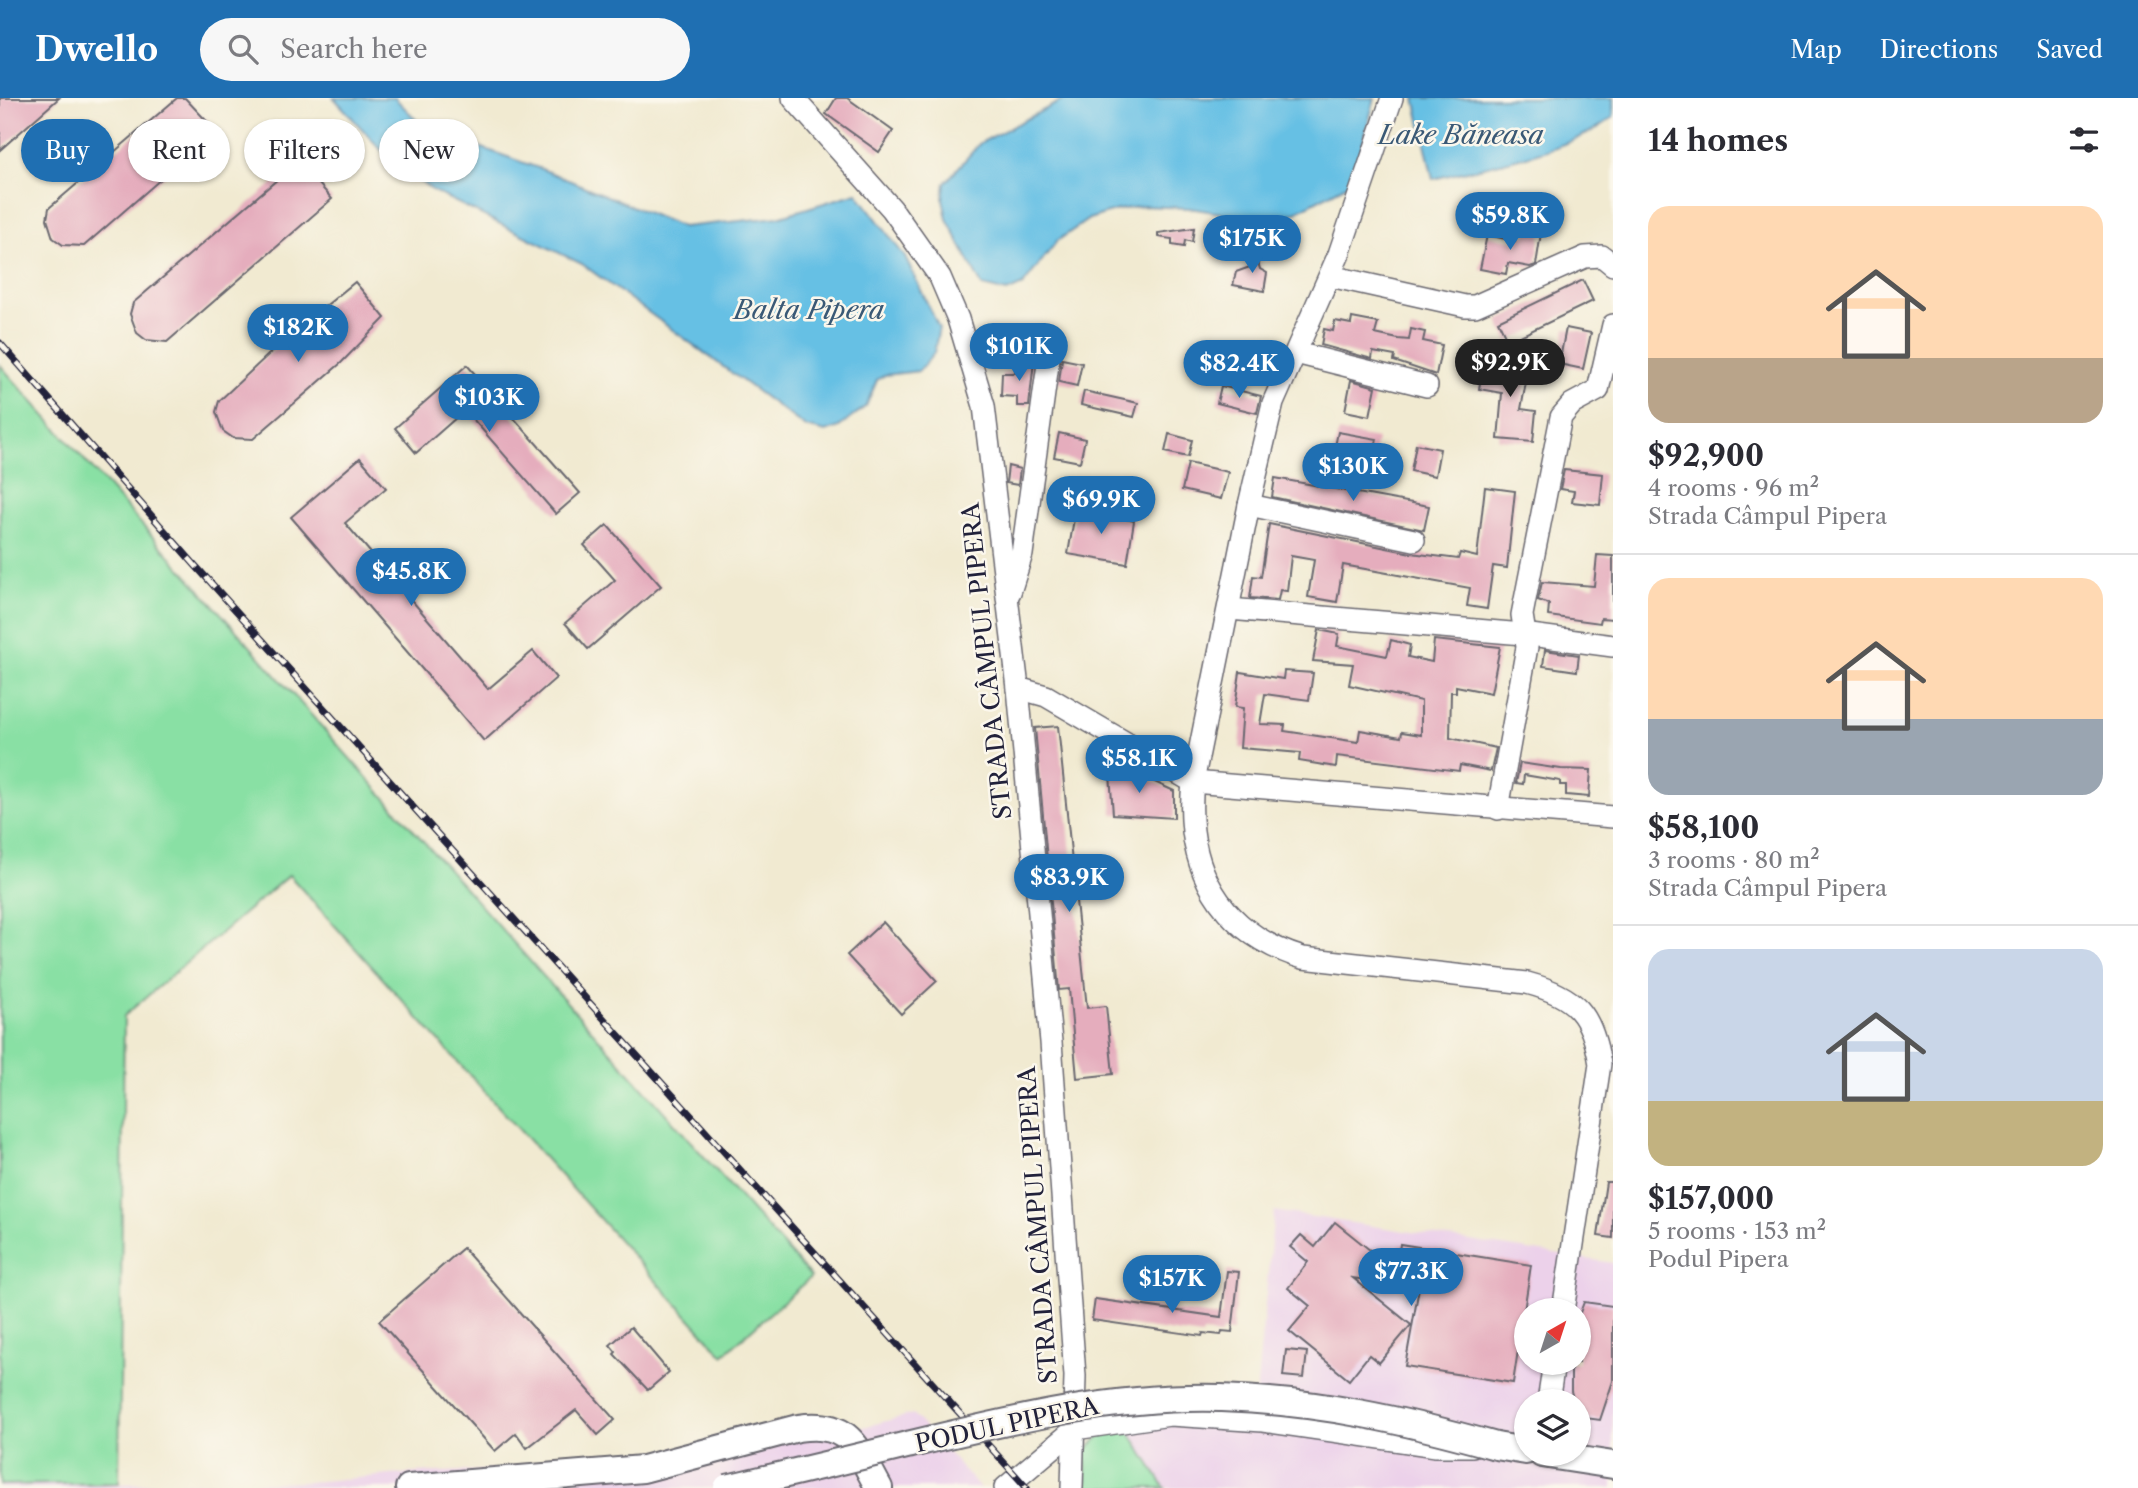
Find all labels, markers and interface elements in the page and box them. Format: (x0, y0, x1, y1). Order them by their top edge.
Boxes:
search box (200, 18, 690, 81)
text: Dwello (35, 29, 158, 70)
icon: search (224, 30, 262, 68)
text: Search here (280, 33, 428, 65)
text: Map (1790, 35, 1842, 64)
text: Directions (1880, 35, 1998, 64)
text: Saved (2036, 35, 2103, 64)
chip: Buy (21, 119, 114, 182)
chip: Rent (128, 119, 230, 182)
chip: Filters (244, 119, 365, 182)
chip: New (379, 119, 479, 182)
water label: Lake Băneasa (1376, 119, 1544, 151)
icon: filters (2065, 121, 2103, 159)
text: 14 homes (1648, 122, 1788, 159)
pin: $59.8K (1453, 192, 1567, 252)
text: $59.8K (1471, 201, 1549, 229)
pin: $175K (1203, 216, 1301, 275)
text: $175K (1219, 224, 1285, 252)
icon: home (1813, 251, 1939, 377)
water label: Balta Pipera (732, 294, 885, 326)
pin: $182K (249, 304, 347, 364)
text: $182K (263, 313, 333, 341)
pin: $101K (970, 324, 1068, 383)
text: $101K (986, 332, 1052, 360)
pin: $92.9K (1453, 340, 1567, 399)
pin: $82.4K (1182, 341, 1296, 400)
text: $92.9K (1471, 348, 1549, 376)
text: $82.4K (1200, 349, 1278, 377)
pin: $103K (440, 374, 538, 434)
text: $103K (454, 383, 524, 411)
text: $92,900 (1648, 437, 1764, 474)
pin: $130K (1304, 444, 1402, 503)
text: $130K (1318, 452, 1388, 480)
text: 4 rooms · 96 m² (1648, 474, 1819, 502)
pin: $69.9K (1044, 476, 1158, 536)
text: $69.9K (1062, 485, 1140, 513)
street label: STRADA CÂMPUL PIPERA (955, 500, 1018, 821)
text: Strada Câmpul Pipera (1648, 502, 1887, 530)
pin: $45.8K (354, 548, 468, 608)
text: $45.8K (372, 557, 450, 585)
icon: home (1813, 623, 1939, 749)
pin: $58.1K (1082, 736, 1196, 795)
text: $58.1K (1102, 744, 1176, 772)
text: $58,100 (1648, 809, 1759, 846)
text: 3 rooms · 80 m² (1648, 846, 1820, 874)
pin: $83.9K (1012, 854, 1126, 914)
text: $83.9K (1030, 863, 1108, 891)
text: Strada Câmpul Pipera (1648, 874, 1887, 902)
icon: home (1813, 994, 1939, 1120)
street label: STRADA CÂMPUL PIPERA (1012, 1064, 1063, 1385)
text: $157,000 (1648, 1180, 1774, 1217)
text: 5 rooms · 153 m² (1648, 1217, 1826, 1245)
text: Podul Pipera (1648, 1245, 1789, 1273)
pin: $77.3K (1354, 1248, 1468, 1308)
pin: $157K (1123, 1256, 1221, 1315)
text: $77.3K (1374, 1257, 1448, 1285)
text: $157K (1139, 1264, 1205, 1292)
north arrow (1514, 1298, 1591, 1376)
map controls (1514, 1298, 1591, 1466)
button: layers (1514, 1389, 1591, 1466)
street label: PODUL PIPERA (912, 1391, 1103, 1458)

